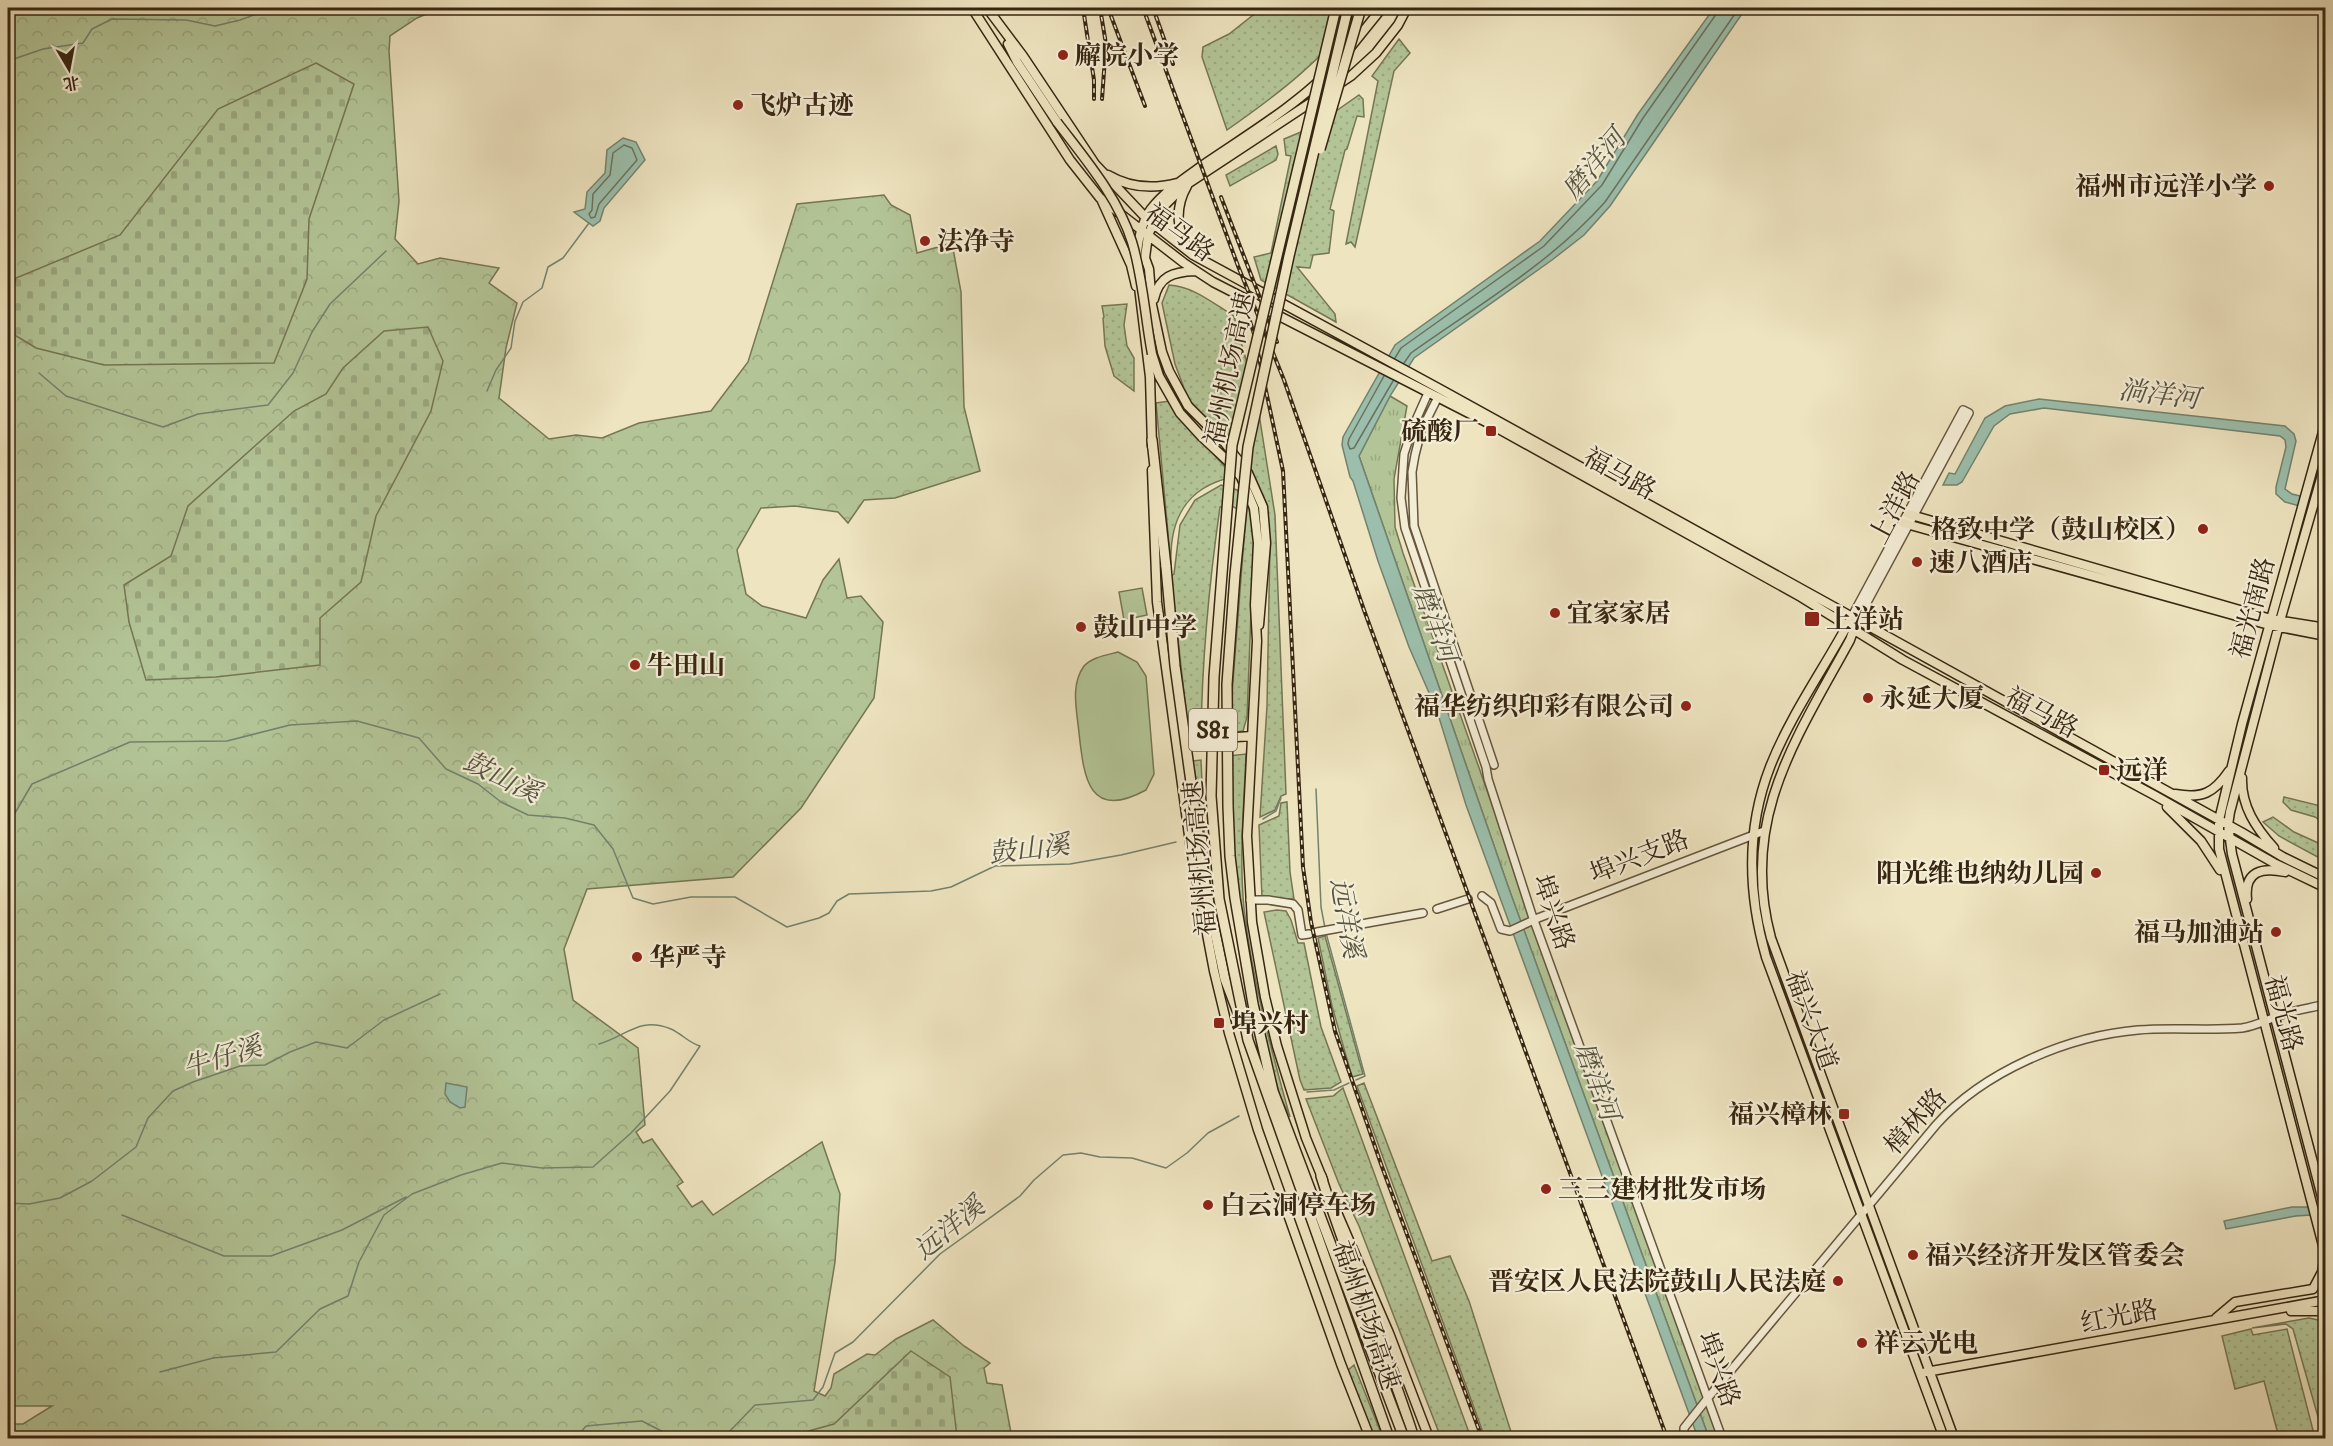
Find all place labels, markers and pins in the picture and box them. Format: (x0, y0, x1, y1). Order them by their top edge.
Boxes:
place label: 廨院小学 (1075, 40, 1179, 73)
marker: 廨院小学 (1056, 48, 1070, 62)
place label: 飞炉古迹 (750, 90, 854, 123)
marker: 飞炉古迹 (731, 98, 745, 112)
place label: 福州市远洋小学 (2075, 171, 2257, 204)
marker: 福州市远洋小学 (2262, 179, 2276, 193)
place label: 法净寺 (937, 226, 1015, 259)
marker: 法净寺 (918, 234, 932, 248)
place label: 硫酸厂 (1401, 416, 1479, 449)
marker: 硫酸厂 (1484, 424, 1498, 438)
place label: 格致中学（鼓山校区） (1931, 514, 2191, 547)
marker: 格致中学（鼓山校区） (2196, 522, 2210, 536)
place label: 速八酒店 (1929, 547, 2033, 580)
marker: 速八酒店 (1910, 555, 1924, 569)
place label: 宜家家居 (1567, 598, 1671, 631)
place label: 上洋站 (1826, 604, 1904, 637)
marker: 宜家家居 (1548, 606, 1562, 620)
marker: 上洋站 (1803, 610, 1821, 628)
place label: 鼓山中学 (1093, 612, 1197, 645)
marker: 鼓山中学 (1074, 620, 1088, 634)
place label: 牛田山 (647, 650, 725, 683)
marker: 牛田山 (628, 658, 642, 672)
place label: 永延大厦 (1880, 683, 1984, 716)
place label: 福华纺织印彩有限公司 (1414, 691, 1674, 724)
marker: 永延大厦 (1861, 691, 1875, 705)
marker: 福华纺织印彩有限公司 (1679, 699, 1693, 713)
place label: 远洋 (2116, 755, 2168, 788)
marker: 远洋 (2097, 763, 2111, 777)
place label: 阳光维也纳幼儿园 (1876, 858, 2084, 891)
marker: 阳光维也纳幼儿园 (2089, 866, 2103, 880)
place label: 福马加油站 (2134, 917, 2264, 950)
marker: 福马加油站 (2269, 925, 2283, 939)
place label: 华严寺 (649, 942, 727, 975)
marker: 华严寺 (630, 950, 644, 964)
place label: 埠兴村 (1231, 1008, 1309, 1041)
marker: 埠兴村 (1212, 1016, 1226, 1030)
place label: 福兴樟林 (1728, 1099, 1832, 1132)
marker: 福兴樟林 (1837, 1107, 1851, 1121)
place label: 三三建材批发市场 (1558, 1174, 1766, 1207)
marker: 三三建材批发市场 (1539, 1182, 1553, 1196)
place label: 白云洞停车场 (1220, 1190, 1376, 1223)
marker: 白云洞停车场 (1201, 1198, 1215, 1212)
place label: 福兴经济开发区管委会 (1925, 1240, 2185, 1273)
marker: 福兴经济开发区管委会 (1906, 1248, 1920, 1262)
place label: 晋安区人民法院鼓山人民法庭 (1488, 1266, 1826, 1299)
marker: 晋安区人民法院鼓山人民法庭 (1831, 1274, 1845, 1288)
place label: 祥云光电 (1874, 1328, 1978, 1361)
marker: 祥云光电 (1855, 1336, 1869, 1350)

